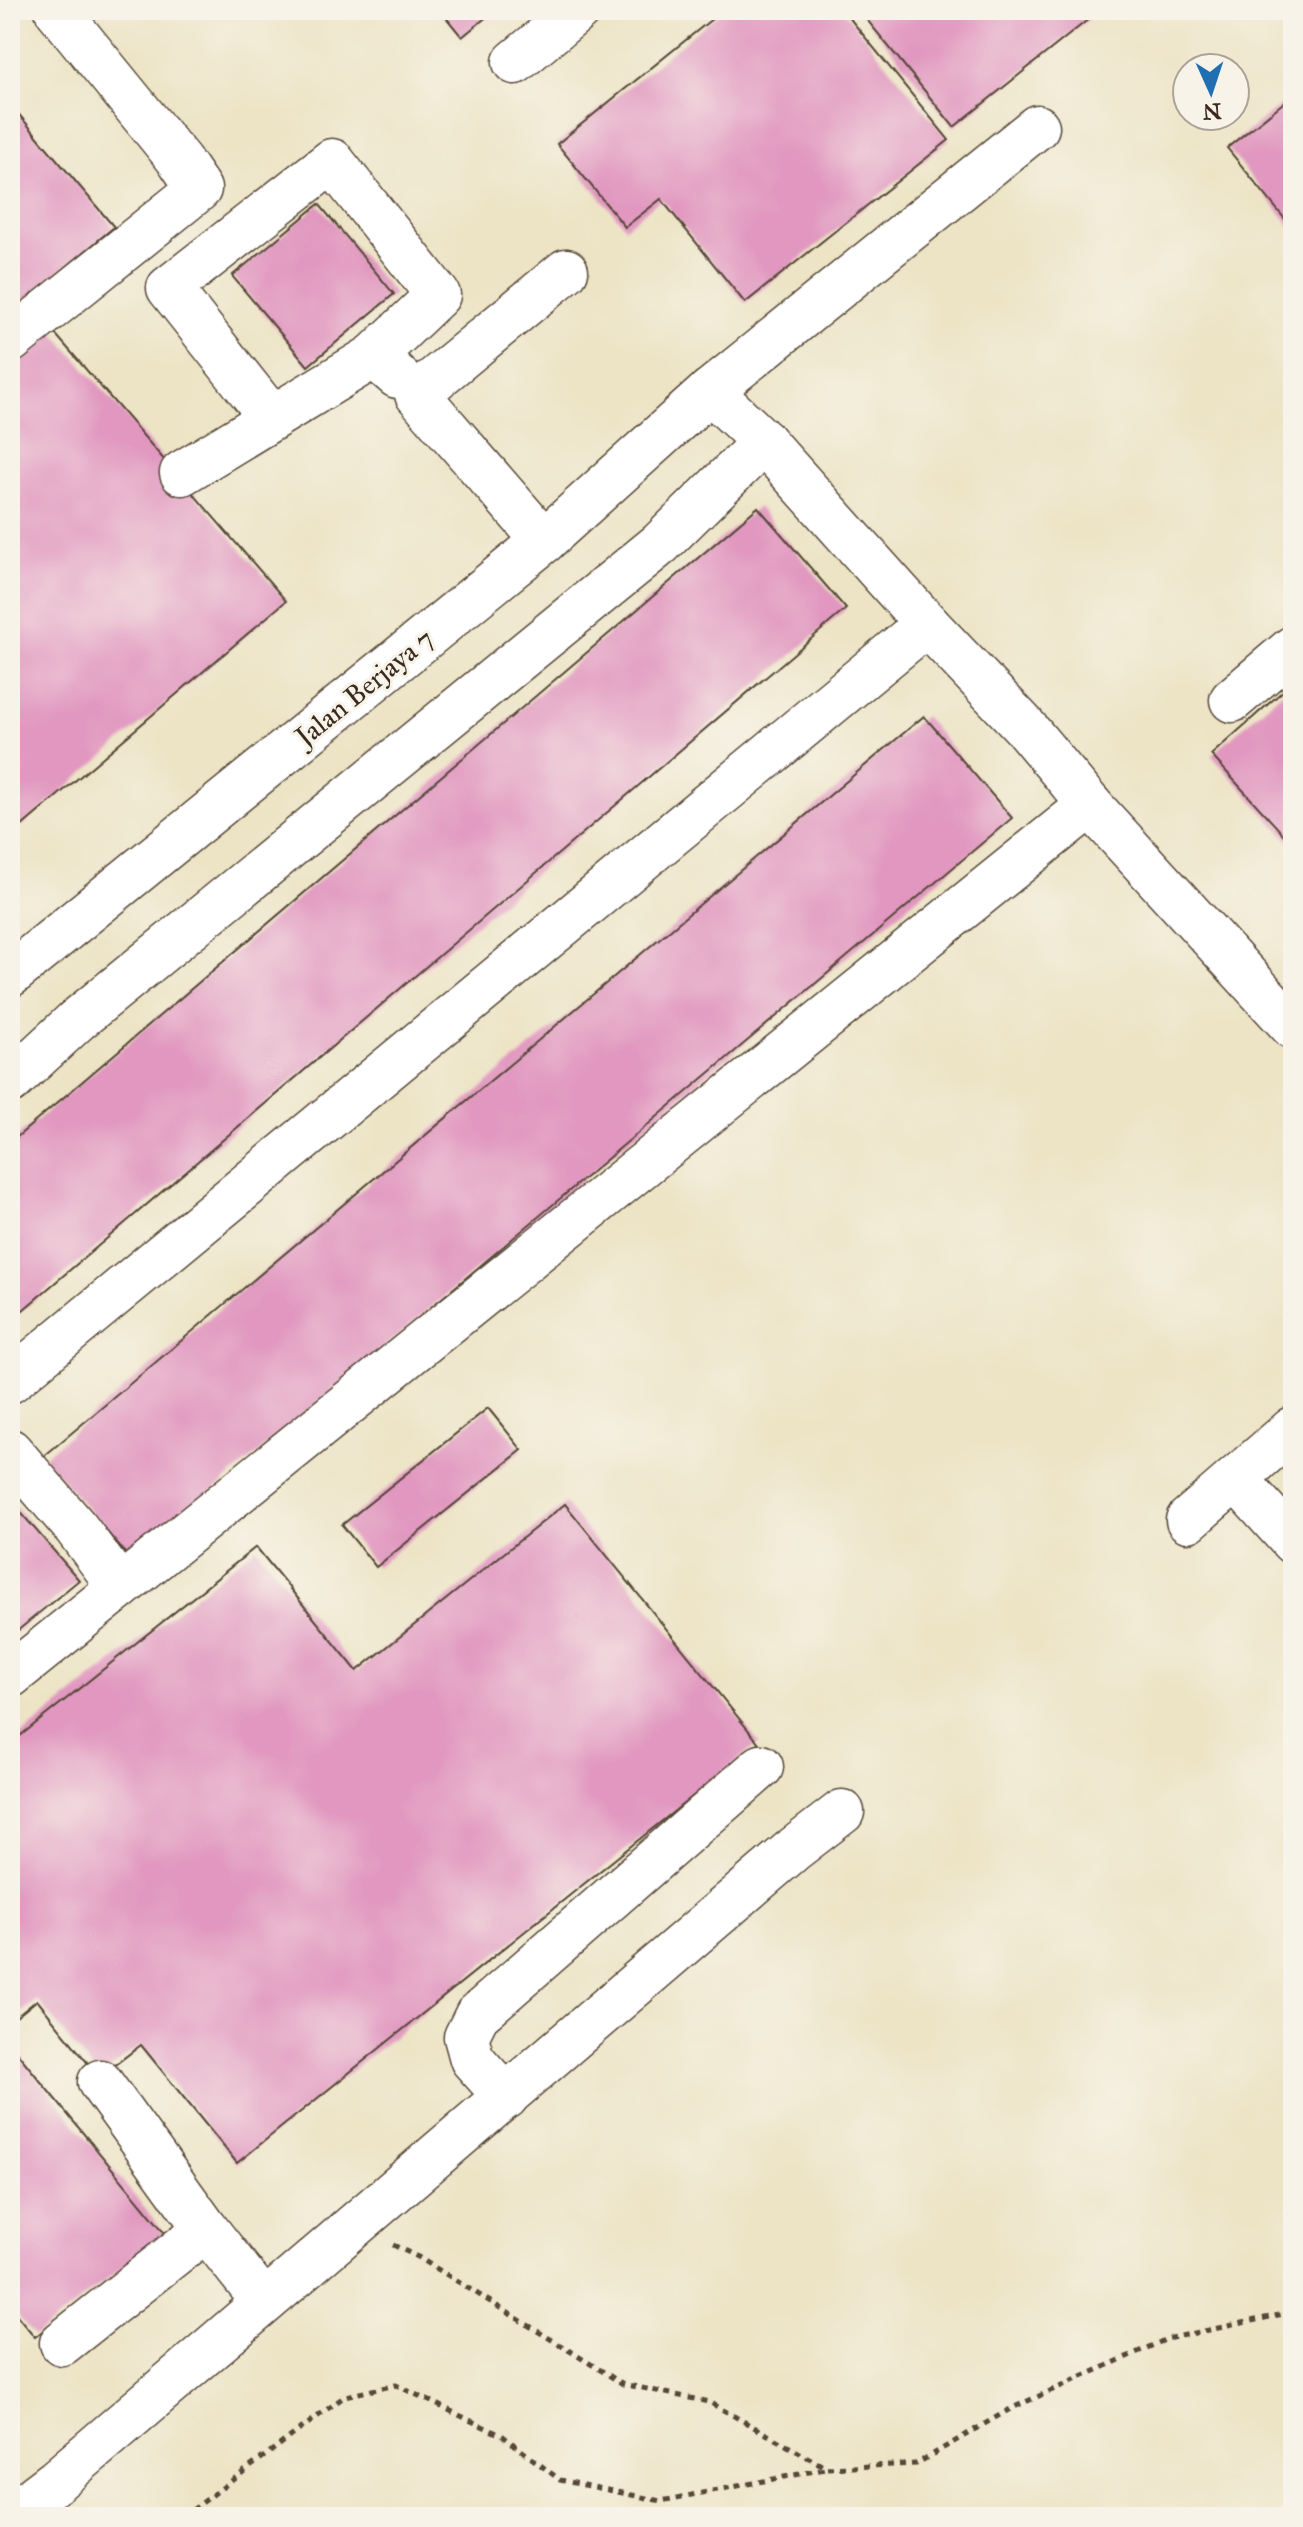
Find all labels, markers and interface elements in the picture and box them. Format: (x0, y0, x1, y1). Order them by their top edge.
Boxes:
north arrow (1171, 52, 1251, 132)
text: N (1202, 98, 1222, 125)
street label: Jalan Berjaya 7 (286, 621, 441, 756)

